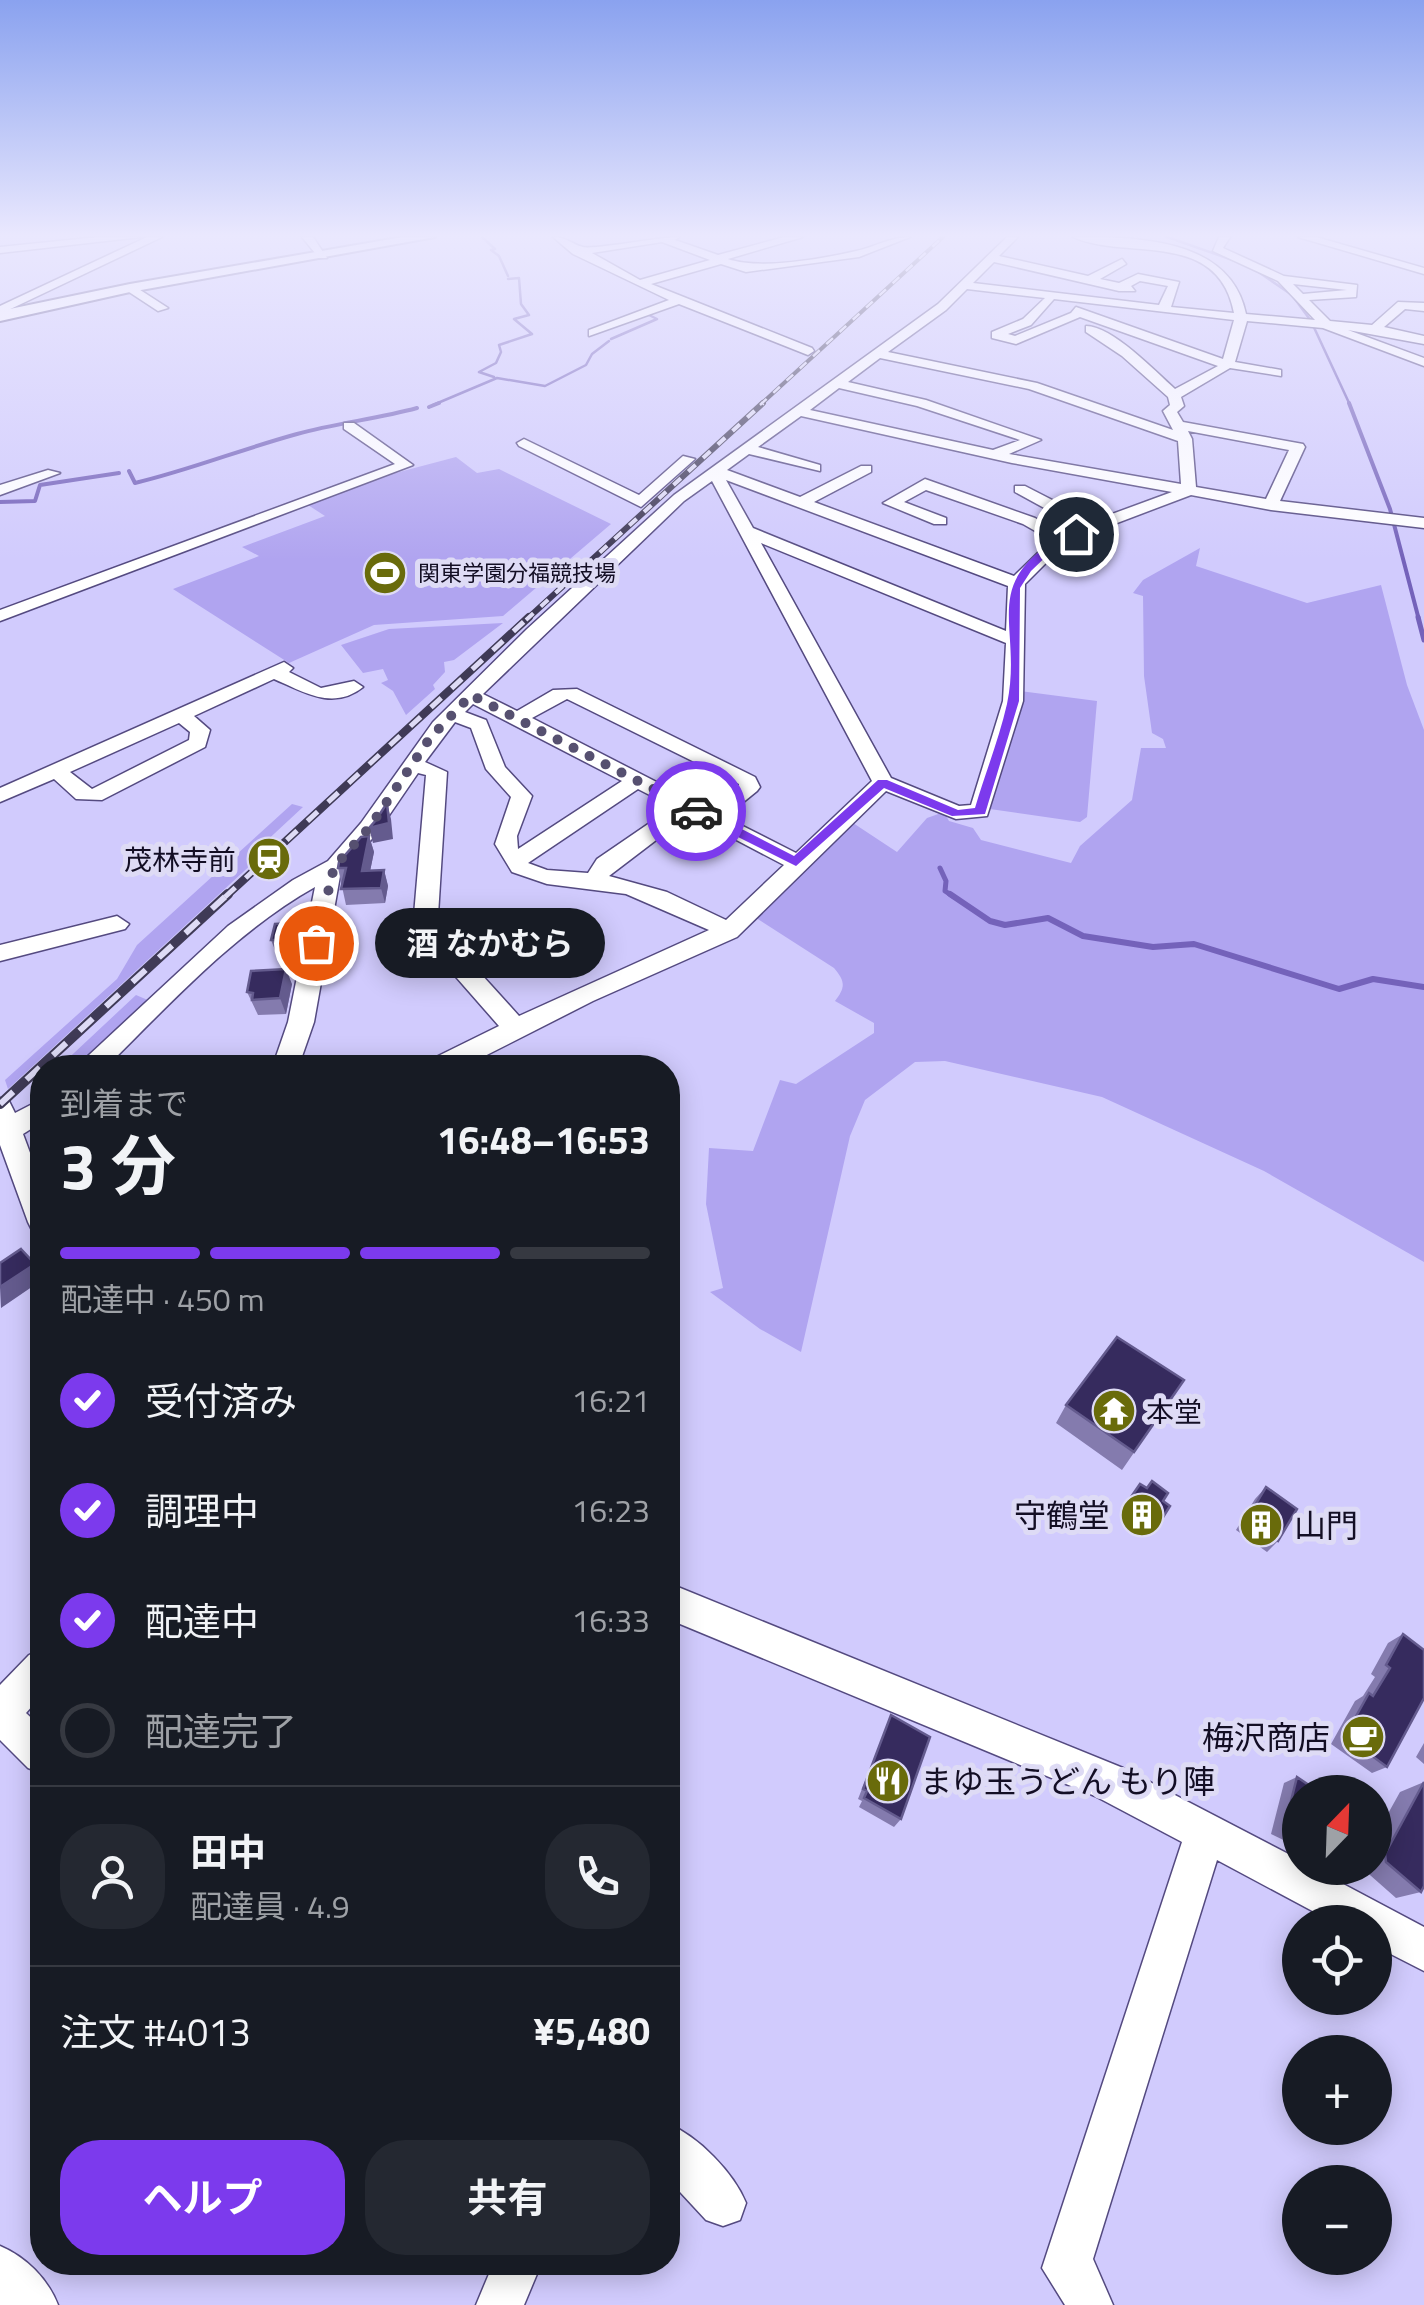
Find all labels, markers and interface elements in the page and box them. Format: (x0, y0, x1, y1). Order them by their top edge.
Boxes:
pin (1034, 492, 1119, 577)
icon: home (1049, 507, 1104, 562)
sports icon: 関東学園分福競技場 (362, 550, 408, 596)
place label: 関東学園分福競技場 (418, 556, 616, 590)
courier (646, 761, 746, 861)
icon: car (669, 784, 724, 839)
station icon: 茂林寺前 (246, 836, 292, 882)
place label: 茂林寺前 (124, 838, 236, 881)
pin (274, 901, 359, 986)
callout: 酒 なかむら (376, 908, 606, 978)
icon: bag (289, 916, 344, 971)
text: 酒 なかむら (406, 919, 574, 967)
text: 到着まで (60, 1079, 188, 1127)
text: 16:48–16:53 (437, 1111, 650, 1169)
text: 3 分 (60, 1115, 176, 1214)
text: 配達中 · 450 m (60, 1275, 265, 1323)
text: 受付済み (145, 1372, 297, 1430)
icon: check (60, 1373, 115, 1428)
text: 16:21 (571, 1376, 650, 1424)
temple icon: 本堂 (1091, 1388, 1137, 1434)
place label: 本堂 (1146, 1390, 1202, 1433)
text: 調理中 (145, 1482, 259, 1540)
icon: check (60, 1483, 115, 1538)
text: 16:23 (571, 1486, 650, 1534)
place label: 守鶴堂 (1014, 1491, 1110, 1539)
building icon: 守鶴堂 (1119, 1492, 1165, 1538)
place label: 山門 (1294, 1501, 1358, 1549)
building icon: 山門 (1238, 1502, 1284, 1548)
text: 配達中 (145, 1592, 259, 1650)
icon: check (60, 1593, 115, 1648)
text: 16:33 (571, 1596, 650, 1644)
text: 配達完了 (145, 1702, 297, 1760)
place label: 梅沢商店 (1202, 1713, 1330, 1761)
cafe icon: 梅沢商店 (1340, 1714, 1386, 1760)
place label: まゆ玉うどん もり陣 (920, 1757, 1215, 1805)
restaurant icon: まゆ玉うどん もり陣 (865, 1758, 911, 1804)
north arrow (1282, 1775, 1392, 1885)
map controls (1282, 1775, 1392, 2275)
text: 田中 (190, 1823, 266, 1881)
button: person (60, 1824, 165, 1929)
button: phone (545, 1824, 650, 1929)
text: 配達員 · 4.9 (190, 1882, 350, 1930)
button: locate (1282, 1905, 1392, 2015)
text: ¥5,480 (534, 2002, 650, 2060)
text: 注文 #4013 (60, 2003, 251, 2061)
button: + (1282, 2035, 1392, 2145)
button: ヘルプ (60, 2140, 345, 2255)
button: 共有 (365, 2140, 650, 2255)
button: − (1282, 2165, 1392, 2275)

